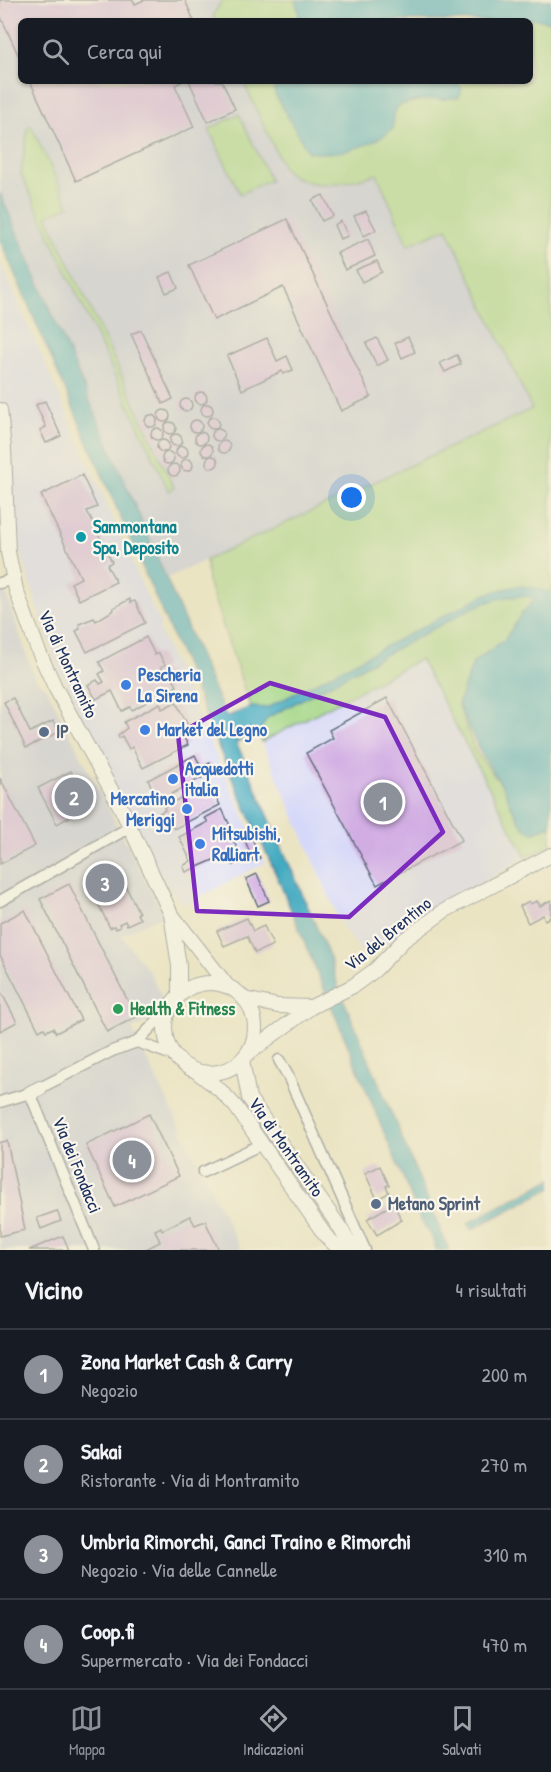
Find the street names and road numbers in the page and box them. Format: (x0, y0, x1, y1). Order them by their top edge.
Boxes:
street label: Via di Montramito (32, 606, 104, 722)
street label: Via del Brentino (339, 891, 437, 977)
street label: Via di Montramito (243, 1092, 330, 1202)
street label: Via dei Fondacci (47, 1113, 108, 1217)

